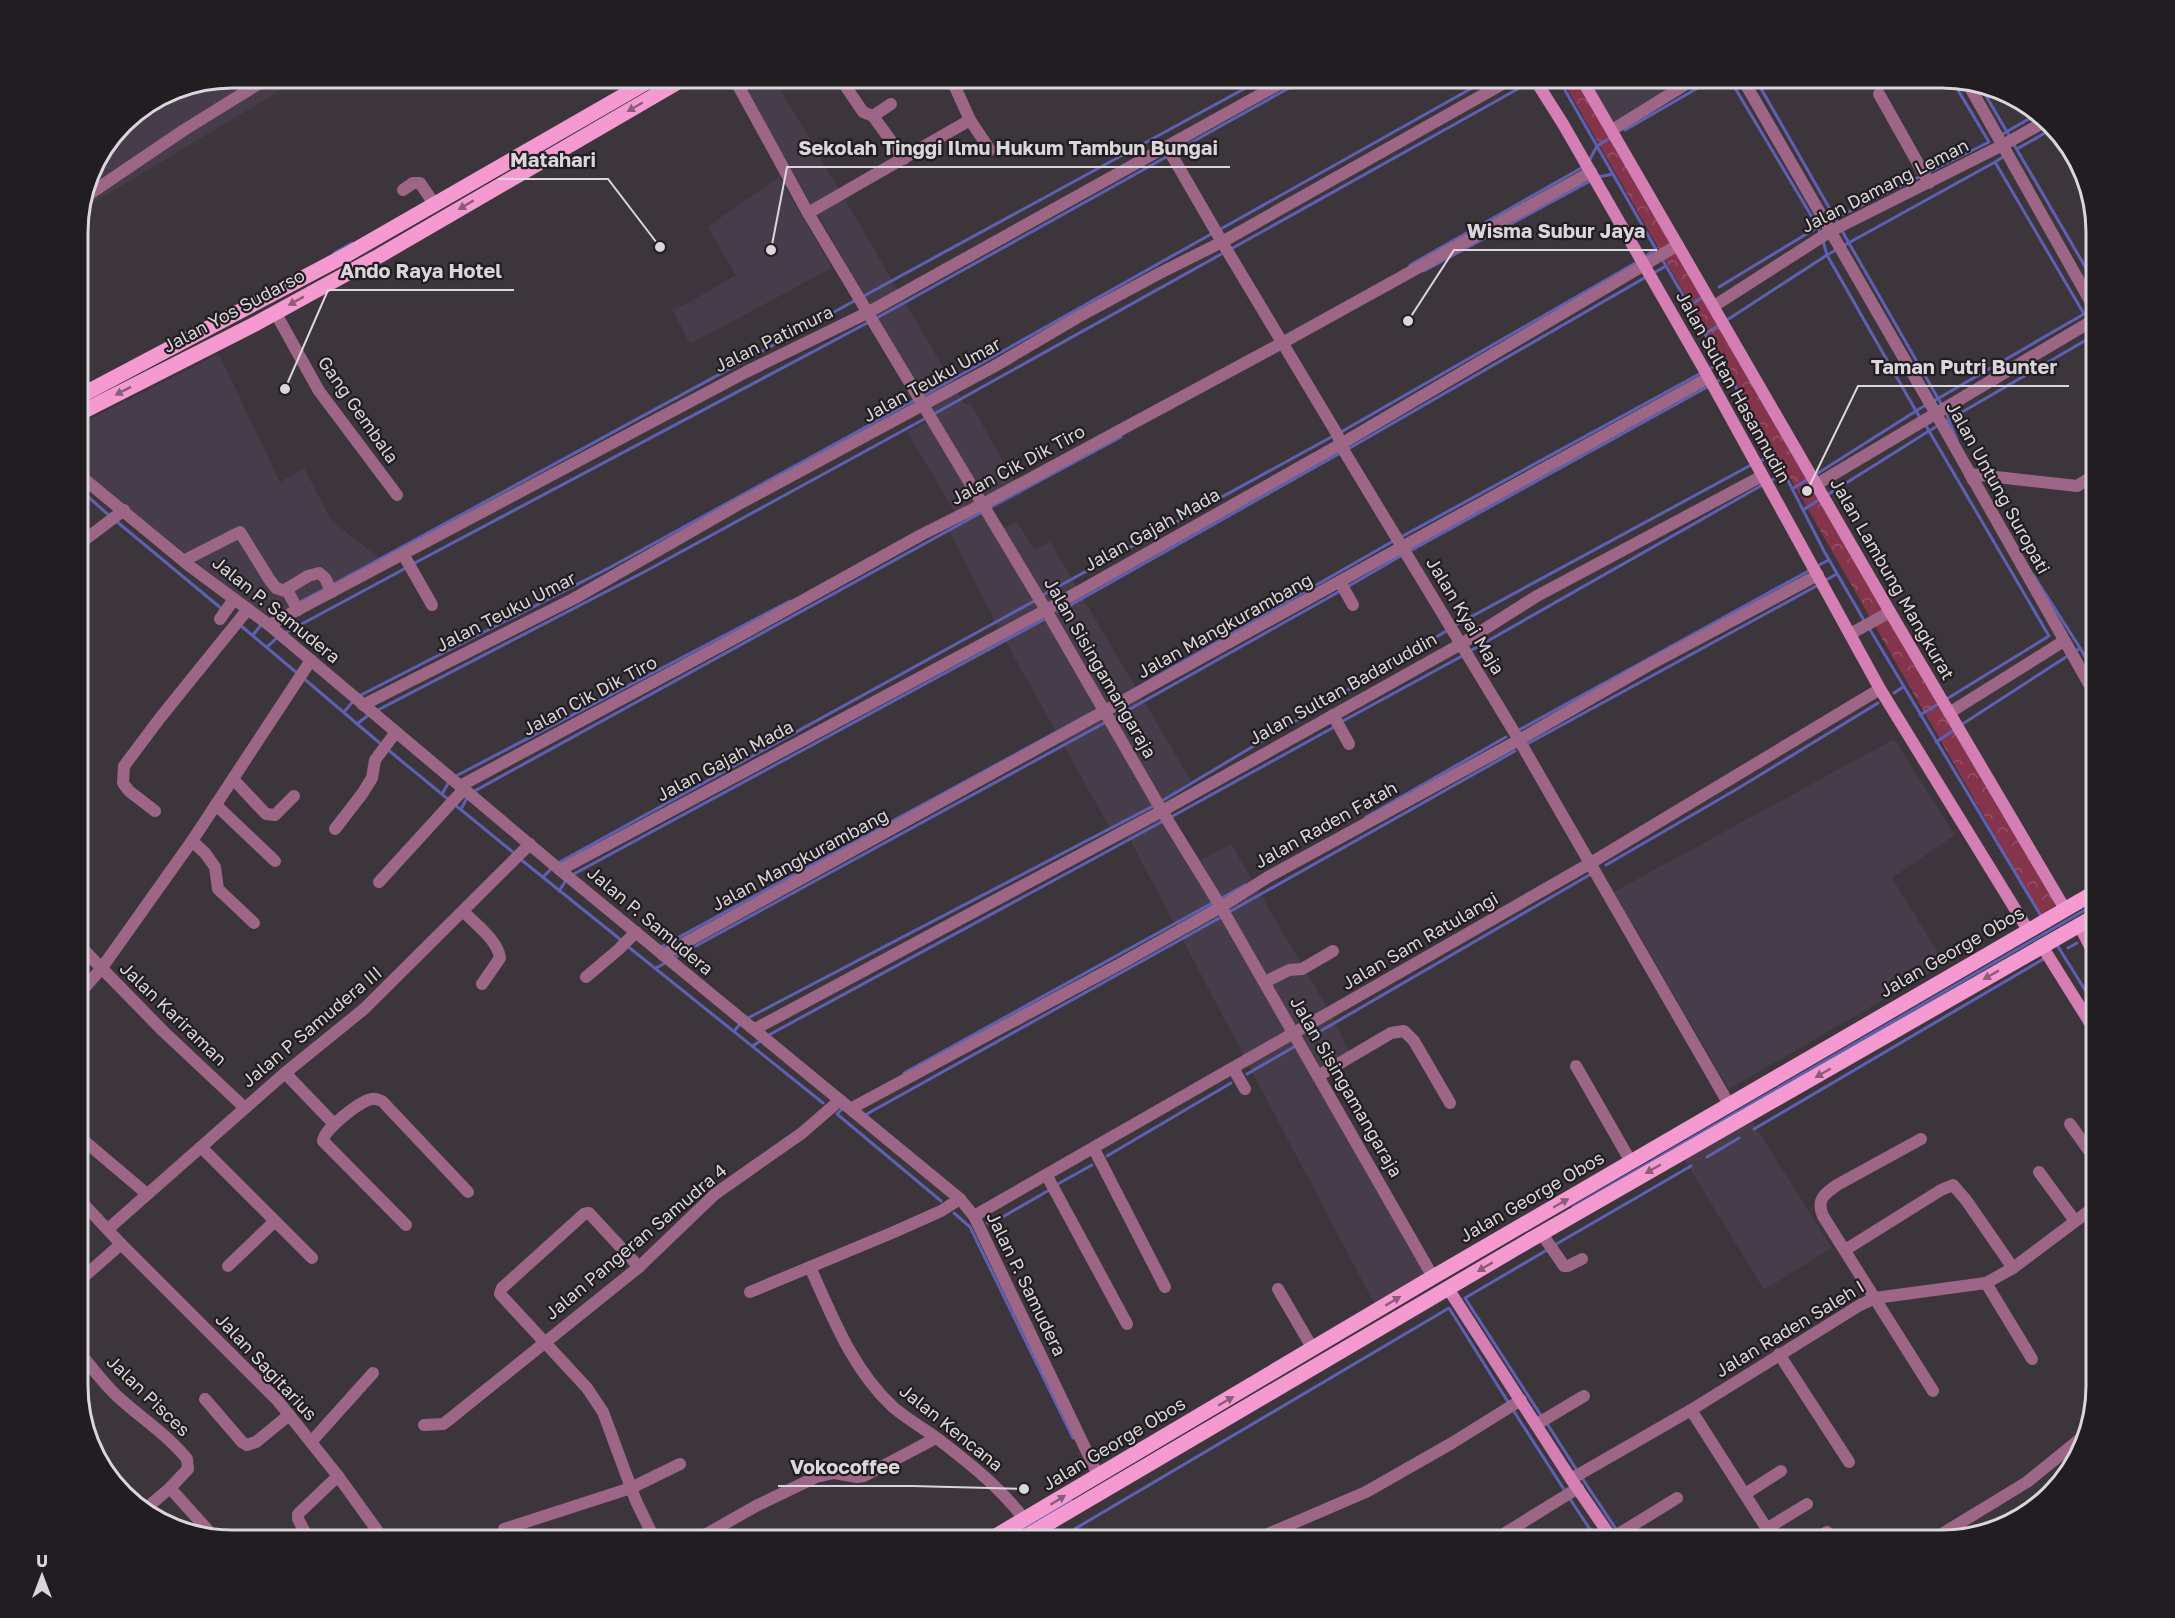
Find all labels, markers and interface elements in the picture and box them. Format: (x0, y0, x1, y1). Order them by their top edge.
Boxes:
one-way arrow (626, 102, 643, 112)
callout: Sekolah Tinggi Ilmu Hukum Tambun Bungai (787, 129, 1230, 167)
street label: Jalan Damang Leman (1797, 133, 1972, 237)
text: Sekolah Tinggi Ilmu Hukum Tambun Bungai (798, 135, 1218, 159)
callout: Matahari (498, 141, 608, 179)
text: Matahari (510, 147, 596, 171)
one-way arrow (457, 200, 474, 210)
callout: Wisma Subur Jaya (1454, 212, 1657, 250)
text: Wisma Subur Jaya (1467, 218, 1645, 242)
callout: Ando Raya Hotel (328, 252, 514, 290)
text: Ando Raya Hotel (340, 258, 502, 282)
street label: Jalan Yos Sudarso (159, 263, 308, 357)
street label: Jalan Sultan Hasannudin (1672, 287, 1796, 486)
one-way arrow (288, 296, 305, 306)
street label: Jalan Patimura (711, 300, 836, 376)
street label: Jalan Teuku Umar (859, 332, 1004, 426)
callout: Taman Putri Bunter (1858, 348, 2069, 386)
street label: Gang Gembala (314, 352, 404, 467)
text: Taman Putri Bunter (1871, 354, 2057, 378)
one-way arrow (115, 386, 132, 396)
street label: Jalan Untung Suropati (1942, 398, 2055, 577)
street label: Jalan Cik Dik Tiro (947, 419, 1089, 509)
street label: Jalan Lambung Mangkurat (1826, 474, 1960, 683)
street label: Jalan Gajah Mada (1080, 483, 1223, 576)
street label: Jalan P. Samudera (208, 551, 345, 667)
street label: Jalan Kyai Maja (1422, 553, 1510, 678)
street label: Jalan Teuku Umar (432, 566, 579, 656)
street label: Jalan Mangkurambang (1133, 568, 1316, 682)
street label: Jalan Sisingamangaraja (1040, 573, 1162, 762)
street label: Jalan Sultan Badaruddin (1245, 627, 1440, 749)
street label: Jalan Cik Dik Tiro (519, 650, 661, 740)
street label: Jalan Gajah Mada (652, 715, 797, 806)
street label: Jalan Raden Fatah (1250, 776, 1401, 872)
street label: Jalan Mangkurambang (707, 803, 892, 915)
street label: Jalan P. Samudera (583, 861, 718, 979)
street label: Jalan Sam Ratulangi (1337, 886, 1502, 994)
street label: Jalan George Obos (1875, 901, 2028, 1001)
street label: Jalan Kariraman (116, 957, 232, 1070)
street label: Jalan P Samudera III (237, 961, 386, 1091)
one-way arrow (1983, 969, 1999, 980)
street label: Jalan Sisingamangaraja (1286, 992, 1408, 1181)
one-way arrow (1814, 1068, 1831, 1078)
street label: Jalan George Obos (1455, 1146, 1608, 1246)
street label: Jalan Pangeran Samudra 4 (540, 1159, 731, 1324)
one-way arrow (1644, 1164, 1661, 1174)
one-way arrow (1553, 1197, 1569, 1208)
street label: Jalan P. Samudera (982, 1208, 1071, 1359)
one-way arrow (1477, 1262, 1493, 1273)
street label: Jalan Raden Saleh I (1711, 1275, 1868, 1381)
one-way arrow (1385, 1296, 1402, 1306)
street label: Jalan Sagitarius (211, 1308, 322, 1425)
street label: Jalan Pisces (102, 1350, 195, 1441)
street label: Jalan Kencana (896, 1379, 1008, 1476)
street label: Jalan George Obos (1038, 1392, 1189, 1495)
one-way arrow (1218, 1396, 1235, 1406)
callout: Vokocoffee (778, 1448, 912, 1486)
text: Vokocoffee (790, 1454, 900, 1478)
one-way arrow (1050, 1495, 1066, 1506)
north arrow (12, 1546, 72, 1606)
text: U (36, 1551, 48, 1571)

